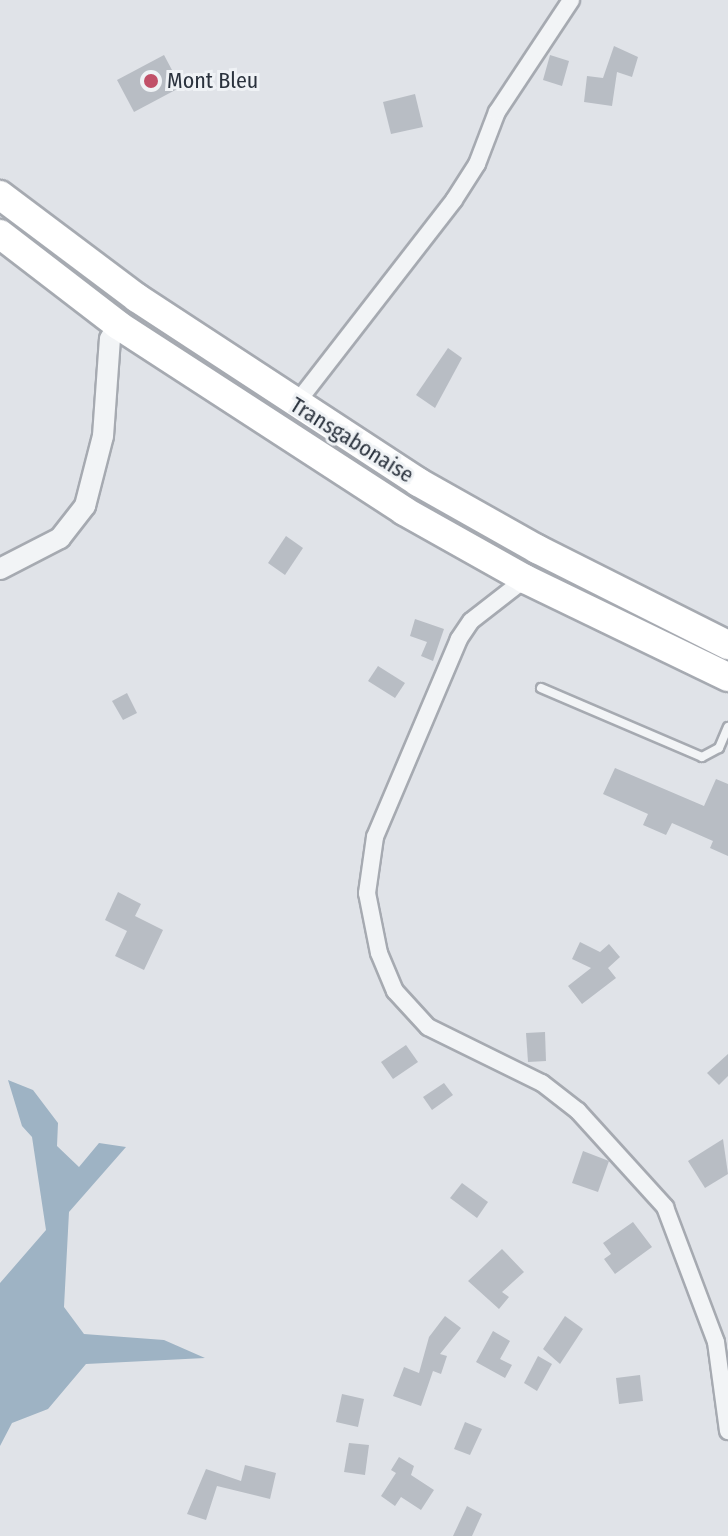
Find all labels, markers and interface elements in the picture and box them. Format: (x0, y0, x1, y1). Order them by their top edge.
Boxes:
place label: Mont Bleu (167, 68, 258, 94)
marker: Mont Bleu (142, 72, 160, 90)
street label: Transgabonaise (285, 392, 419, 488)

